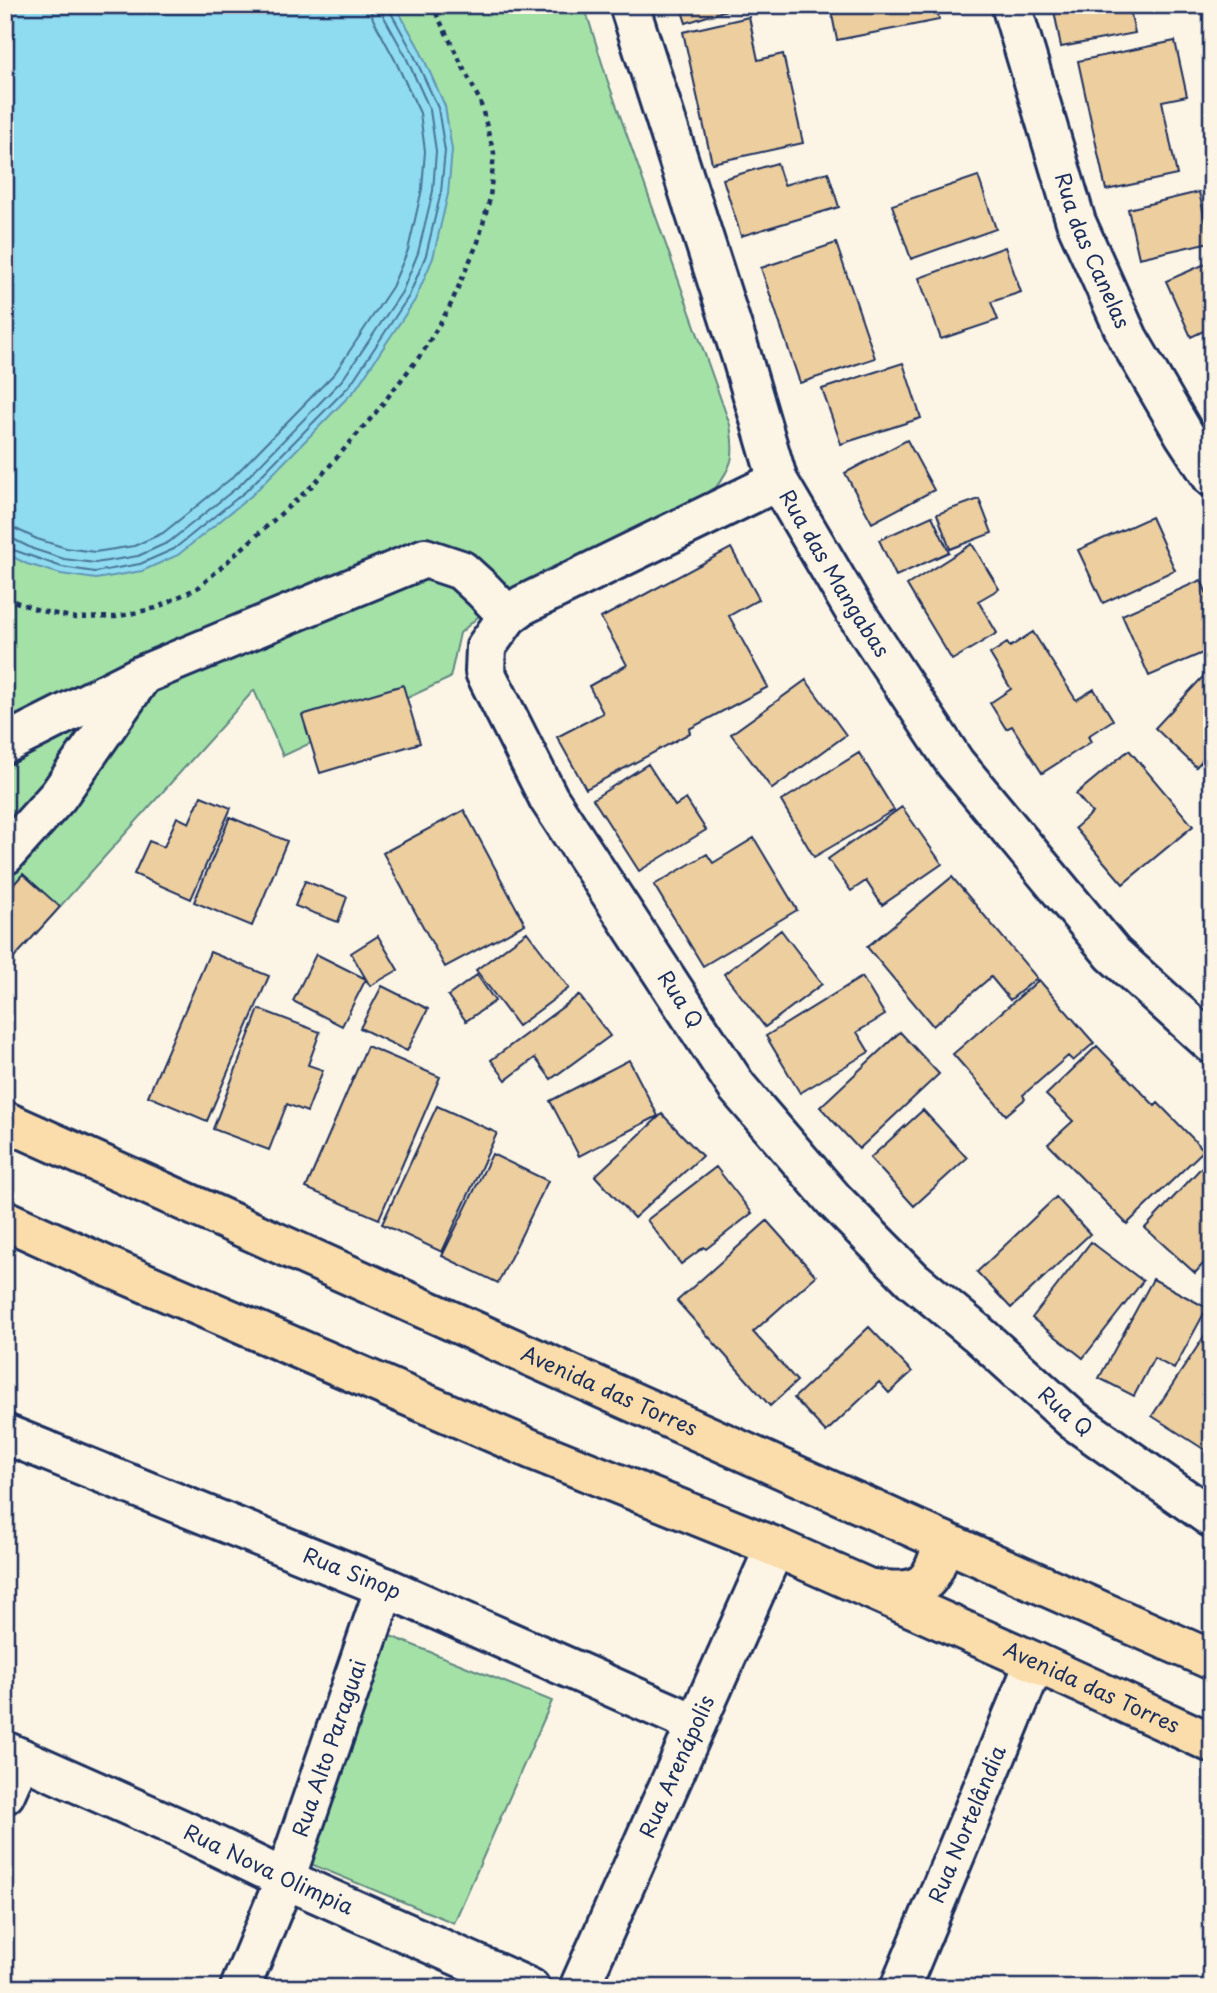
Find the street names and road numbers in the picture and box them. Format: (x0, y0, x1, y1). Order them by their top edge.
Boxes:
street label: Rua das Canelas (1048, 168, 1140, 333)
street label: Rua das Mangabas (772, 483, 899, 663)
street label: Rua Q (651, 963, 712, 1034)
street label: Avenida das Torres (517, 1336, 703, 1443)
street label: Rua Q (1032, 1378, 1100, 1443)
street label: Rua Sinop (299, 1538, 407, 1606)
street label: Avenida das Torres (999, 1632, 1185, 1740)
street label: Rua Alto Paraguai (283, 1655, 373, 1841)
street label: Rua Arenápolis (630, 1689, 721, 1843)
street label: Rua Nortelândia (919, 1739, 1013, 1907)
street label: Rua Nova Olimpia (179, 1815, 360, 1922)

